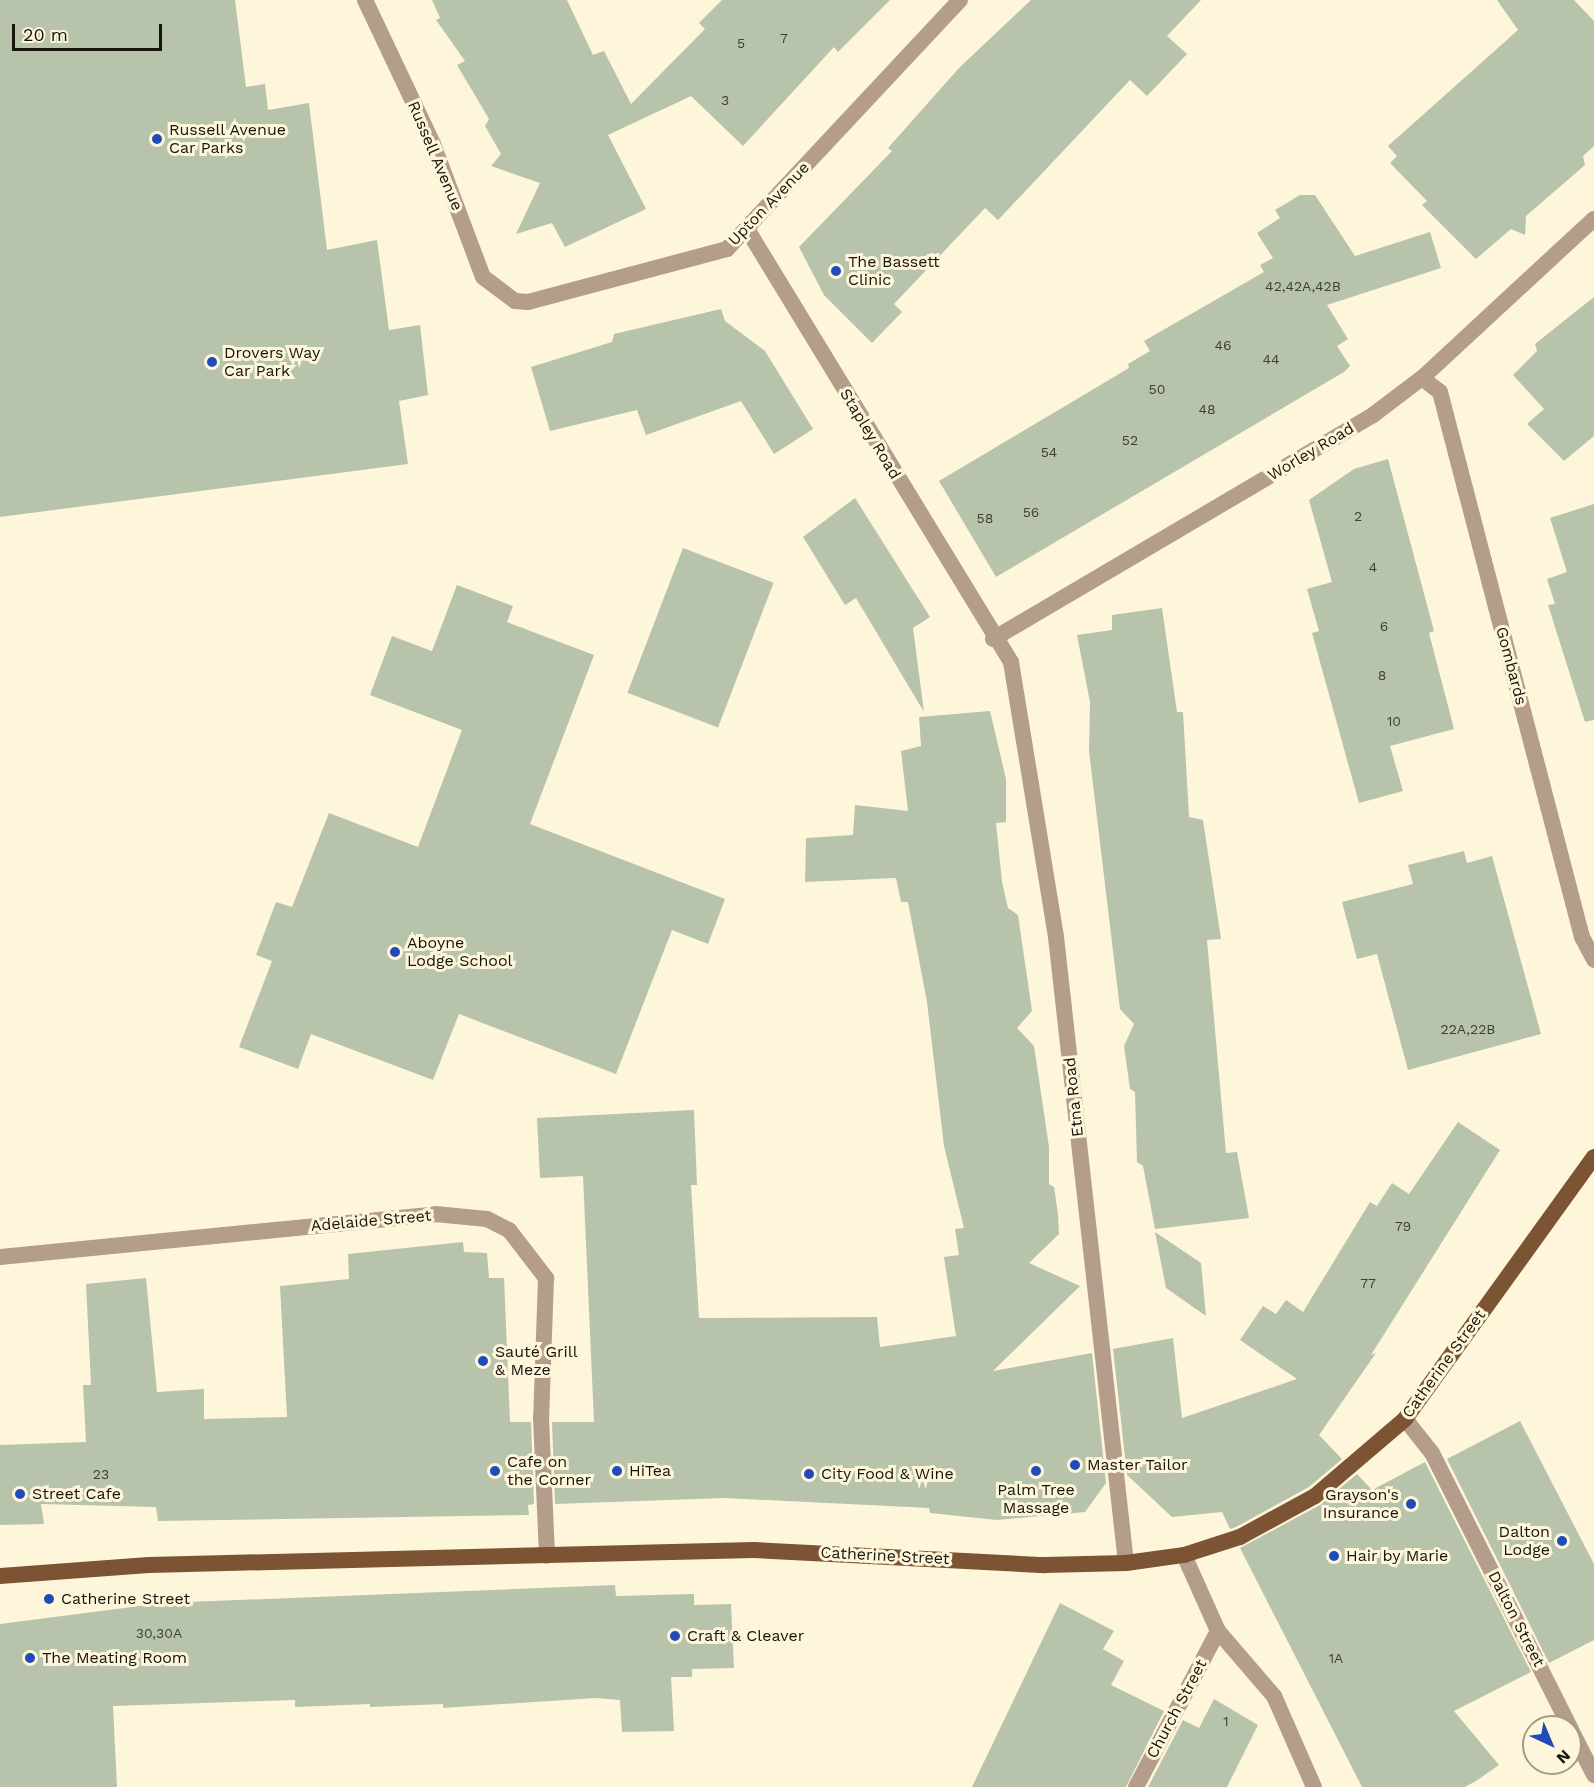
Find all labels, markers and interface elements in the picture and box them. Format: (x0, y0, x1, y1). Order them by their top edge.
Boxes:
scale bar (15, 12, 165, 50)
text: 20 m (23, 24, 68, 45)
house number: 7 (780, 30, 788, 46)
house number: 5 (737, 35, 745, 51)
house number: 3 (721, 92, 729, 108)
street label: Russell Avenue (403, 98, 467, 214)
place label: Russell Avenue Car Parks (169, 120, 287, 158)
marker: Russell Avenue Car Parks (150, 132, 164, 146)
street label: Upton Avenue (724, 158, 814, 250)
place label: The Bassett Clinic (848, 252, 940, 290)
marker: The Bassett Clinic (829, 264, 843, 278)
house number: 42,42A,42B (1265, 278, 1341, 294)
house number: 46 (1214, 337, 1232, 353)
place label: Drovers Way Car Park (224, 343, 321, 381)
house number: 44 (1262, 351, 1280, 367)
marker: Drovers Way Car Park (205, 355, 219, 369)
house number: 50 (1149, 381, 1165, 397)
street label: Stapley Road (835, 385, 905, 483)
house number: 48 (1198, 401, 1216, 417)
street label: Worley Road (1264, 419, 1358, 485)
house number: 52 (1122, 432, 1138, 448)
house number: 54 (1041, 444, 1057, 460)
house number: 56 (1023, 504, 1039, 520)
house number: 2 (1354, 508, 1362, 524)
house number: 58 (977, 510, 993, 526)
house number: 4 (1369, 559, 1377, 575)
house number: 6 (1380, 618, 1388, 634)
street label: Gombards (1491, 625, 1531, 707)
house number: 8 (1378, 667, 1386, 683)
house number: 10 (1387, 713, 1401, 729)
place label: Aboyne Lodge School (407, 933, 512, 971)
marker: Aboyne Lodge School (388, 945, 402, 959)
house number: 22A,22B (1441, 1021, 1495, 1037)
street label: Etna Road (1060, 1056, 1088, 1138)
street label: Adelaide Street (310, 1206, 432, 1236)
house number: 79 (1395, 1218, 1411, 1234)
house number: 77 (1360, 1275, 1376, 1291)
street label: Catherine Street (1398, 1306, 1490, 1422)
place label: Sauté Grill & Meze (495, 1342, 578, 1380)
marker: Sauté Grill & Meze (476, 1354, 490, 1368)
place label: Cafe on the Corner (507, 1452, 591, 1490)
place label: Master Tailor (1087, 1455, 1188, 1475)
marker: Master Tailor (1068, 1458, 1082, 1472)
place label: HiTea (629, 1461, 671, 1481)
marker: Cafe on the Corner (488, 1464, 502, 1478)
marker: HiTea (610, 1464, 624, 1478)
place label: City Food & Wine (821, 1464, 954, 1484)
marker: Palm Tree Massage (1029, 1464, 1043, 1478)
house number: 23 (93, 1466, 109, 1482)
marker: City Food & Wine (802, 1467, 816, 1481)
place label: Palm Tree Massage (997, 1480, 1075, 1518)
place label: Street Cafe (32, 1484, 121, 1504)
place label: Grayson's Insurance (1323, 1485, 1399, 1523)
marker: Street Cafe (13, 1487, 27, 1501)
marker: Grayson's Insurance (1404, 1497, 1418, 1511)
place label: Dalton Lodge (1499, 1522, 1550, 1560)
marker: Dalton Lodge (1555, 1534, 1569, 1548)
street label: Catherine Street (820, 1543, 950, 1569)
place label: Hair by Marie (1346, 1546, 1449, 1566)
marker: Hair by Marie (1327, 1549, 1341, 1563)
street label: Dalton Street (1484, 1568, 1548, 1670)
place label: Catherine Street (61, 1589, 190, 1609)
marker: Catherine Street (42, 1592, 56, 1606)
house number: 30,30A (136, 1625, 182, 1641)
place label: Craft & Cleaver (687, 1626, 804, 1646)
marker: Craft & Cleaver (668, 1629, 682, 1643)
place label: The Meating Room (42, 1648, 187, 1668)
house number: 1A (1329, 1650, 1343, 1666)
marker: The Meating Room (23, 1651, 37, 1665)
street label: Church Street (1143, 1656, 1211, 1762)
house number: 1 (1223, 1713, 1229, 1729)
north arrow (1522, 1715, 1582, 1775)
text: N (1553, 1746, 1574, 1768)

